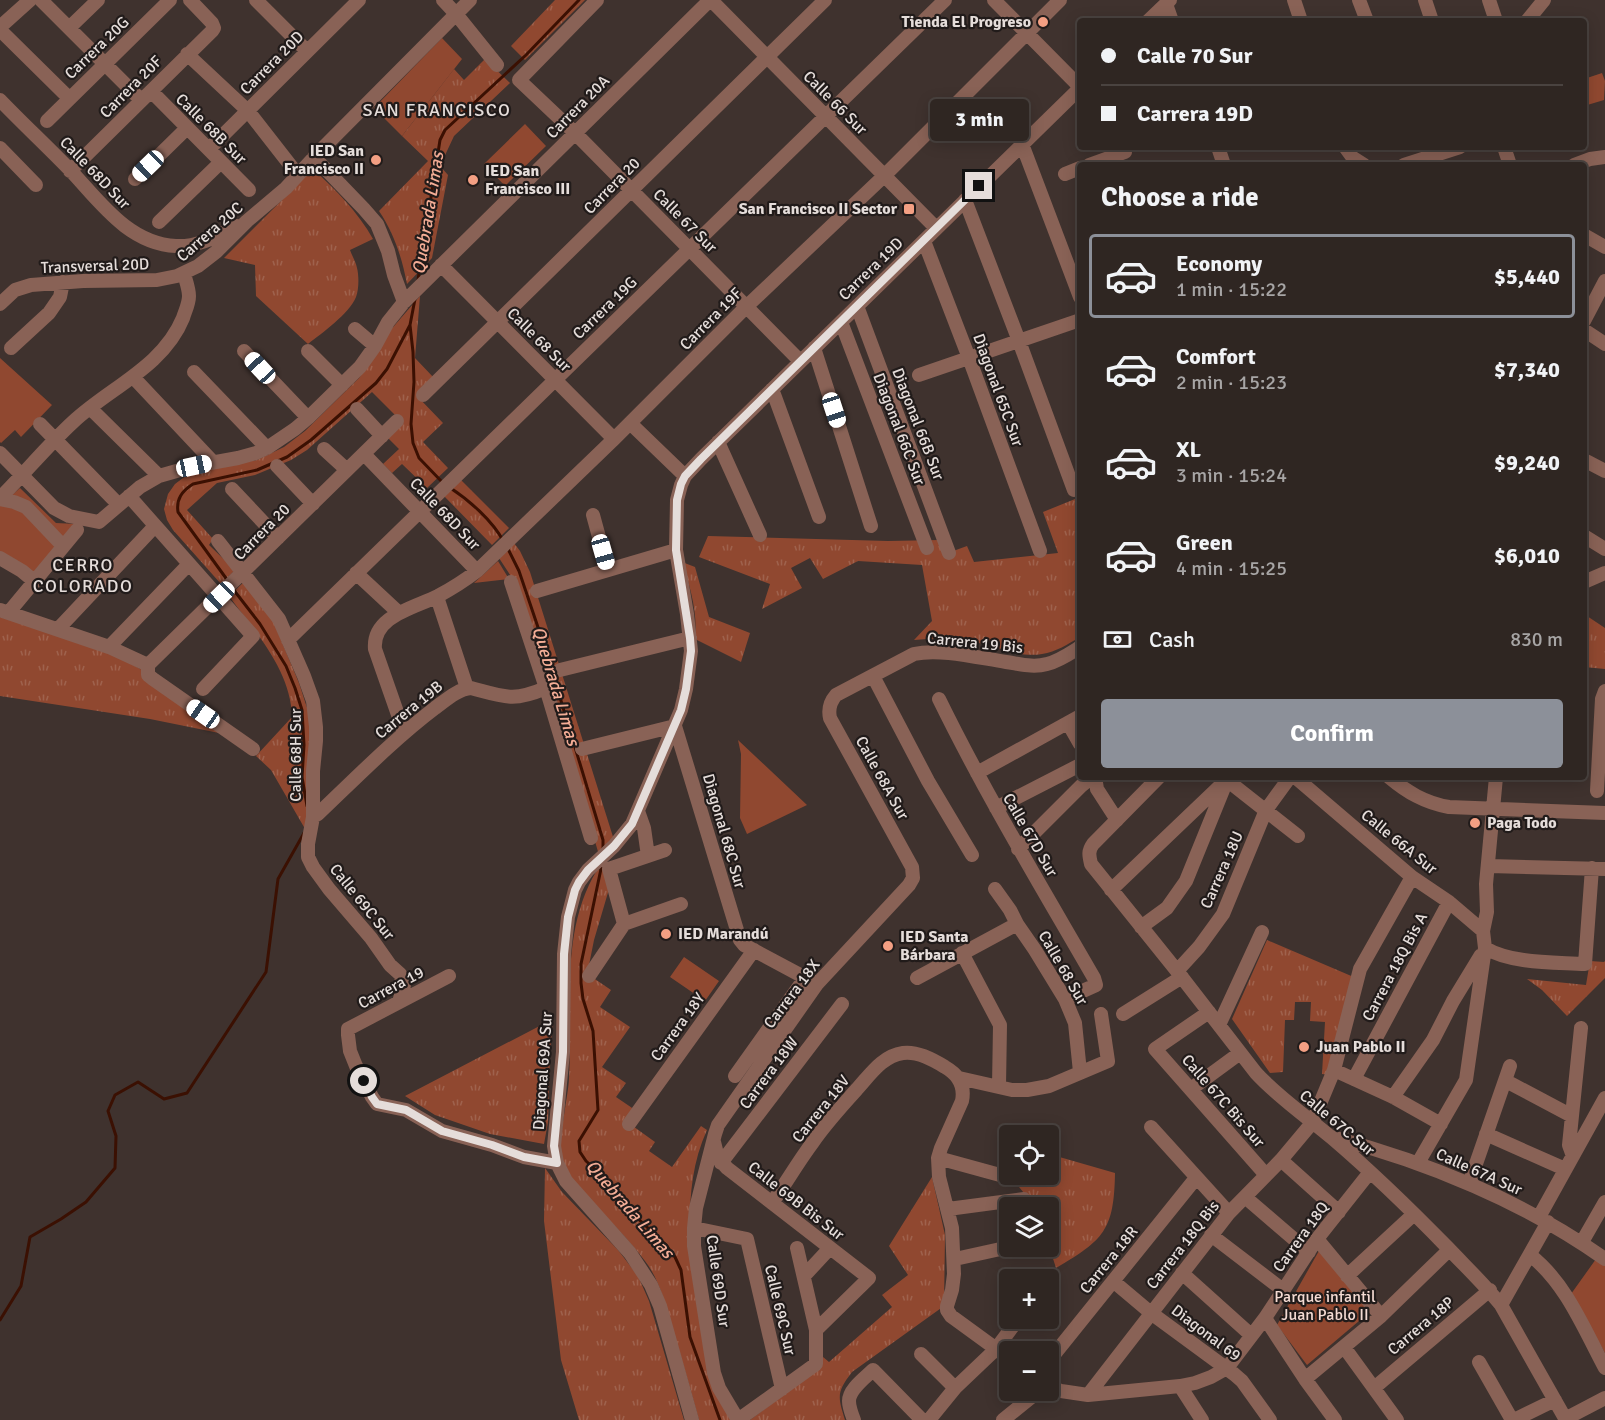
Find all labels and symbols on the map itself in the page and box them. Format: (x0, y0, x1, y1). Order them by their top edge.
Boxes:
street label: Carrera 20G (61, 12, 133, 84)
place label: Tienda El Progreso (902, 12, 1031, 32)
marker: Tienda El Progreso (1036, 15, 1050, 29)
street label: Carrera 20D (236, 27, 308, 99)
street label: Carrera 20F (96, 52, 166, 122)
street label: Calle 66 Sur (799, 67, 871, 139)
street label: Carrera 20A (542, 71, 614, 143)
street label: Calle 68B Sur (171, 89, 251, 169)
district label: SAN FRANCISCO (363, 99, 511, 121)
callout: 3 min (930, 99, 1028, 141)
street label: Calle 68D Sur (56, 133, 135, 213)
place label: IED San Francisco II (284, 141, 364, 179)
car (129, 147, 167, 185)
water label: Quebrada Limas (407, 148, 449, 276)
marker: IED San Francisco II (369, 153, 383, 167)
street label: Carrera 20 (580, 154, 644, 218)
place label: IED San Francisco III (485, 161, 570, 199)
route end (965, 172, 992, 199)
marker: IED San Francisco III (466, 173, 480, 187)
street label: Calle 67 Sur (649, 185, 721, 257)
street label: Carrera 20C (173, 197, 248, 266)
place label: San Francisco II Sector (739, 199, 898, 219)
marker: San Francisco II Sector (902, 202, 916, 216)
street label: Carrera 19D (834, 233, 908, 305)
street label: Transversal 20D (40, 254, 150, 278)
street label: Carrera 19G (569, 272, 641, 344)
street label: Carrera 19F (676, 284, 746, 354)
street label: Calle 68 Sur (503, 304, 575, 376)
street label: Diagonal 65C Sur (968, 331, 1028, 449)
car (241, 349, 279, 387)
street label: Diagonal 66B Sur (887, 365, 949, 483)
street label: Diagonal 66C Sur (868, 370, 930, 488)
car (820, 390, 848, 430)
car (175, 453, 213, 479)
street label: Calle 68D Sur (406, 474, 485, 554)
street label: Carrera 20 (230, 500, 294, 564)
car (589, 532, 617, 572)
district label: CERRO COLORADO (33, 554, 133, 597)
car (200, 578, 238, 616)
water label: Quebrada Limas (527, 624, 585, 750)
street label: Carrera 19 Bis (926, 628, 1024, 658)
street label: Carrera 19B (371, 677, 447, 743)
car (183, 696, 223, 732)
street label: Calle 68H Sur (286, 708, 306, 802)
street label: Calle 68A Sur (851, 733, 913, 823)
street label: Diagonal 68C Sur (698, 771, 750, 891)
street label: Calle 67D Sur (998, 790, 1062, 880)
street label: Calle 66A Sur (1357, 805, 1441, 879)
place label: Paga Todo (1487, 813, 1557, 833)
marker: Paga Todo (1468, 816, 1482, 830)
street label: Carrera 18U (1196, 828, 1248, 912)
street label: Calle 69C Sur (325, 860, 399, 944)
street label: Carrera 18Q Bis A (1358, 909, 1432, 1025)
place label: IED Marandú (678, 924, 769, 944)
marker: IED Marandú (659, 927, 673, 941)
place label: IED Santa Bárbara (900, 927, 968, 965)
street label: Calle 68 Sur (1034, 927, 1092, 1009)
marker: IED Santa Bárbara (881, 939, 895, 953)
street label: Carrera 18X (760, 955, 825, 1032)
street label: Carrera 19 (355, 962, 427, 1014)
street label: Carrera 18Y (646, 989, 710, 1065)
street label: Diagonal 69A Sur (529, 1011, 557, 1131)
street label: Carrera 18W (735, 1033, 803, 1113)
place label: Juan Pablo II (1316, 1037, 1405, 1057)
marker: Juan Pablo II (1297, 1040, 1311, 1054)
street label: Calle 67C Bis Sur (1177, 1050, 1269, 1152)
route start (350, 1067, 377, 1094)
street label: Carrera 18V (788, 1071, 854, 1147)
street label: Calle 67C Sur (1295, 1086, 1379, 1160)
street label: Calle 67A Sur (1433, 1144, 1525, 1200)
water label: Quebrada Limas (581, 1155, 680, 1264)
street label: Calle 69B Bis Sur (744, 1157, 848, 1245)
street label: Carrera 18Q Bis (1142, 1197, 1224, 1293)
street label: Carrera 18Q (1269, 1198, 1333, 1276)
street label: Carrera 18R (1076, 1222, 1143, 1298)
street label: Calle 69D Sur (702, 1234, 734, 1329)
street label: Calle 69C Sur (760, 1263, 800, 1357)
park label: Parque infantil Juan Pablo II (1274, 1287, 1376, 1325)
street label: Carrera 18P (1384, 1292, 1458, 1360)
street label: Diagonal 69 (1167, 1300, 1245, 1366)

